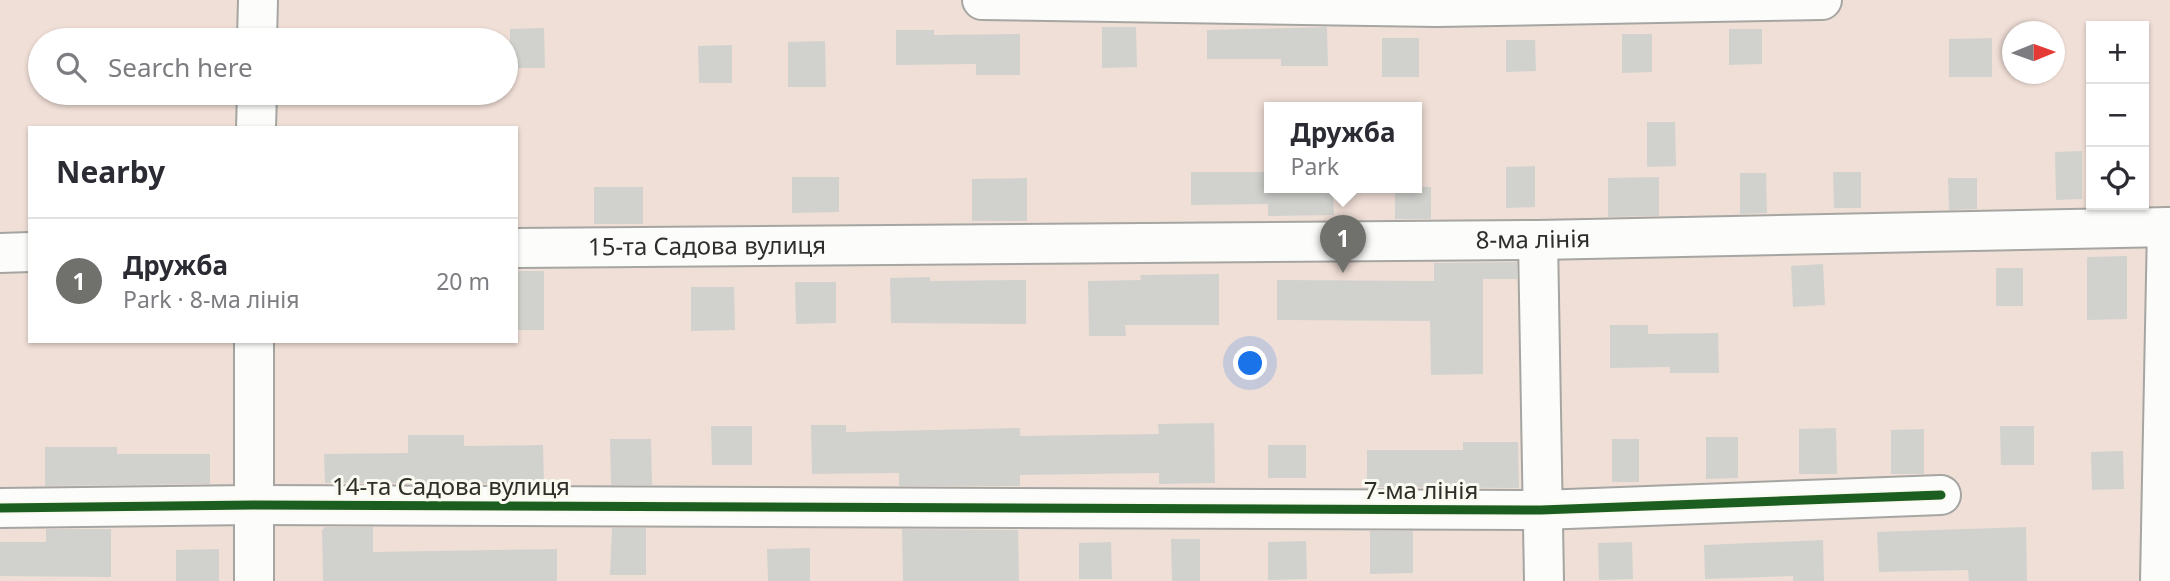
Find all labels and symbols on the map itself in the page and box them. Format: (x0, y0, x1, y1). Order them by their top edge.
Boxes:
north arrow (2002, 21, 2065, 84)
pin: 1 (1320, 215, 1366, 273)
street label: 8-ма лінія (1476, 221, 1591, 255)
street label: 15-та Садова вулиця (588, 228, 826, 262)
your location (1233, 346, 1267, 380)
street label: 14-та Садова вулиця (332, 469, 570, 502)
street label: 7-ма лінія (1364, 473, 1478, 506)

